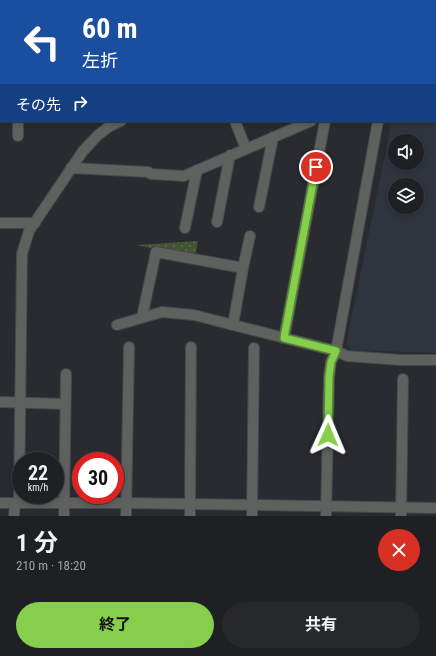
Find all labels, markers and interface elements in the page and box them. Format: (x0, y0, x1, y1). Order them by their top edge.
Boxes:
text: 60 m (82, 12, 138, 45)
icon: left (16, 16, 68, 68)
text: 左折 (82, 50, 118, 71)
icon: right (69, 92, 91, 114)
text: その先 (16, 96, 61, 114)
map controls (388, 134, 424, 214)
button: sound (388, 134, 424, 170)
pin (299, 150, 333, 184)
icon: arrive (305, 156, 327, 178)
button: layers (388, 178, 424, 214)
position arrow (307, 414, 349, 456)
speed limit sign: 30 (72, 452, 124, 504)
text: 22 (28, 461, 48, 485)
text: km/h (28, 482, 48, 493)
text: 1 分 (16, 529, 58, 557)
button: close (378, 529, 420, 571)
text: 210 m · 18:20 (16, 558, 86, 573)
button: 終了 (16, 602, 214, 648)
button: 共有 (222, 602, 420, 648)

